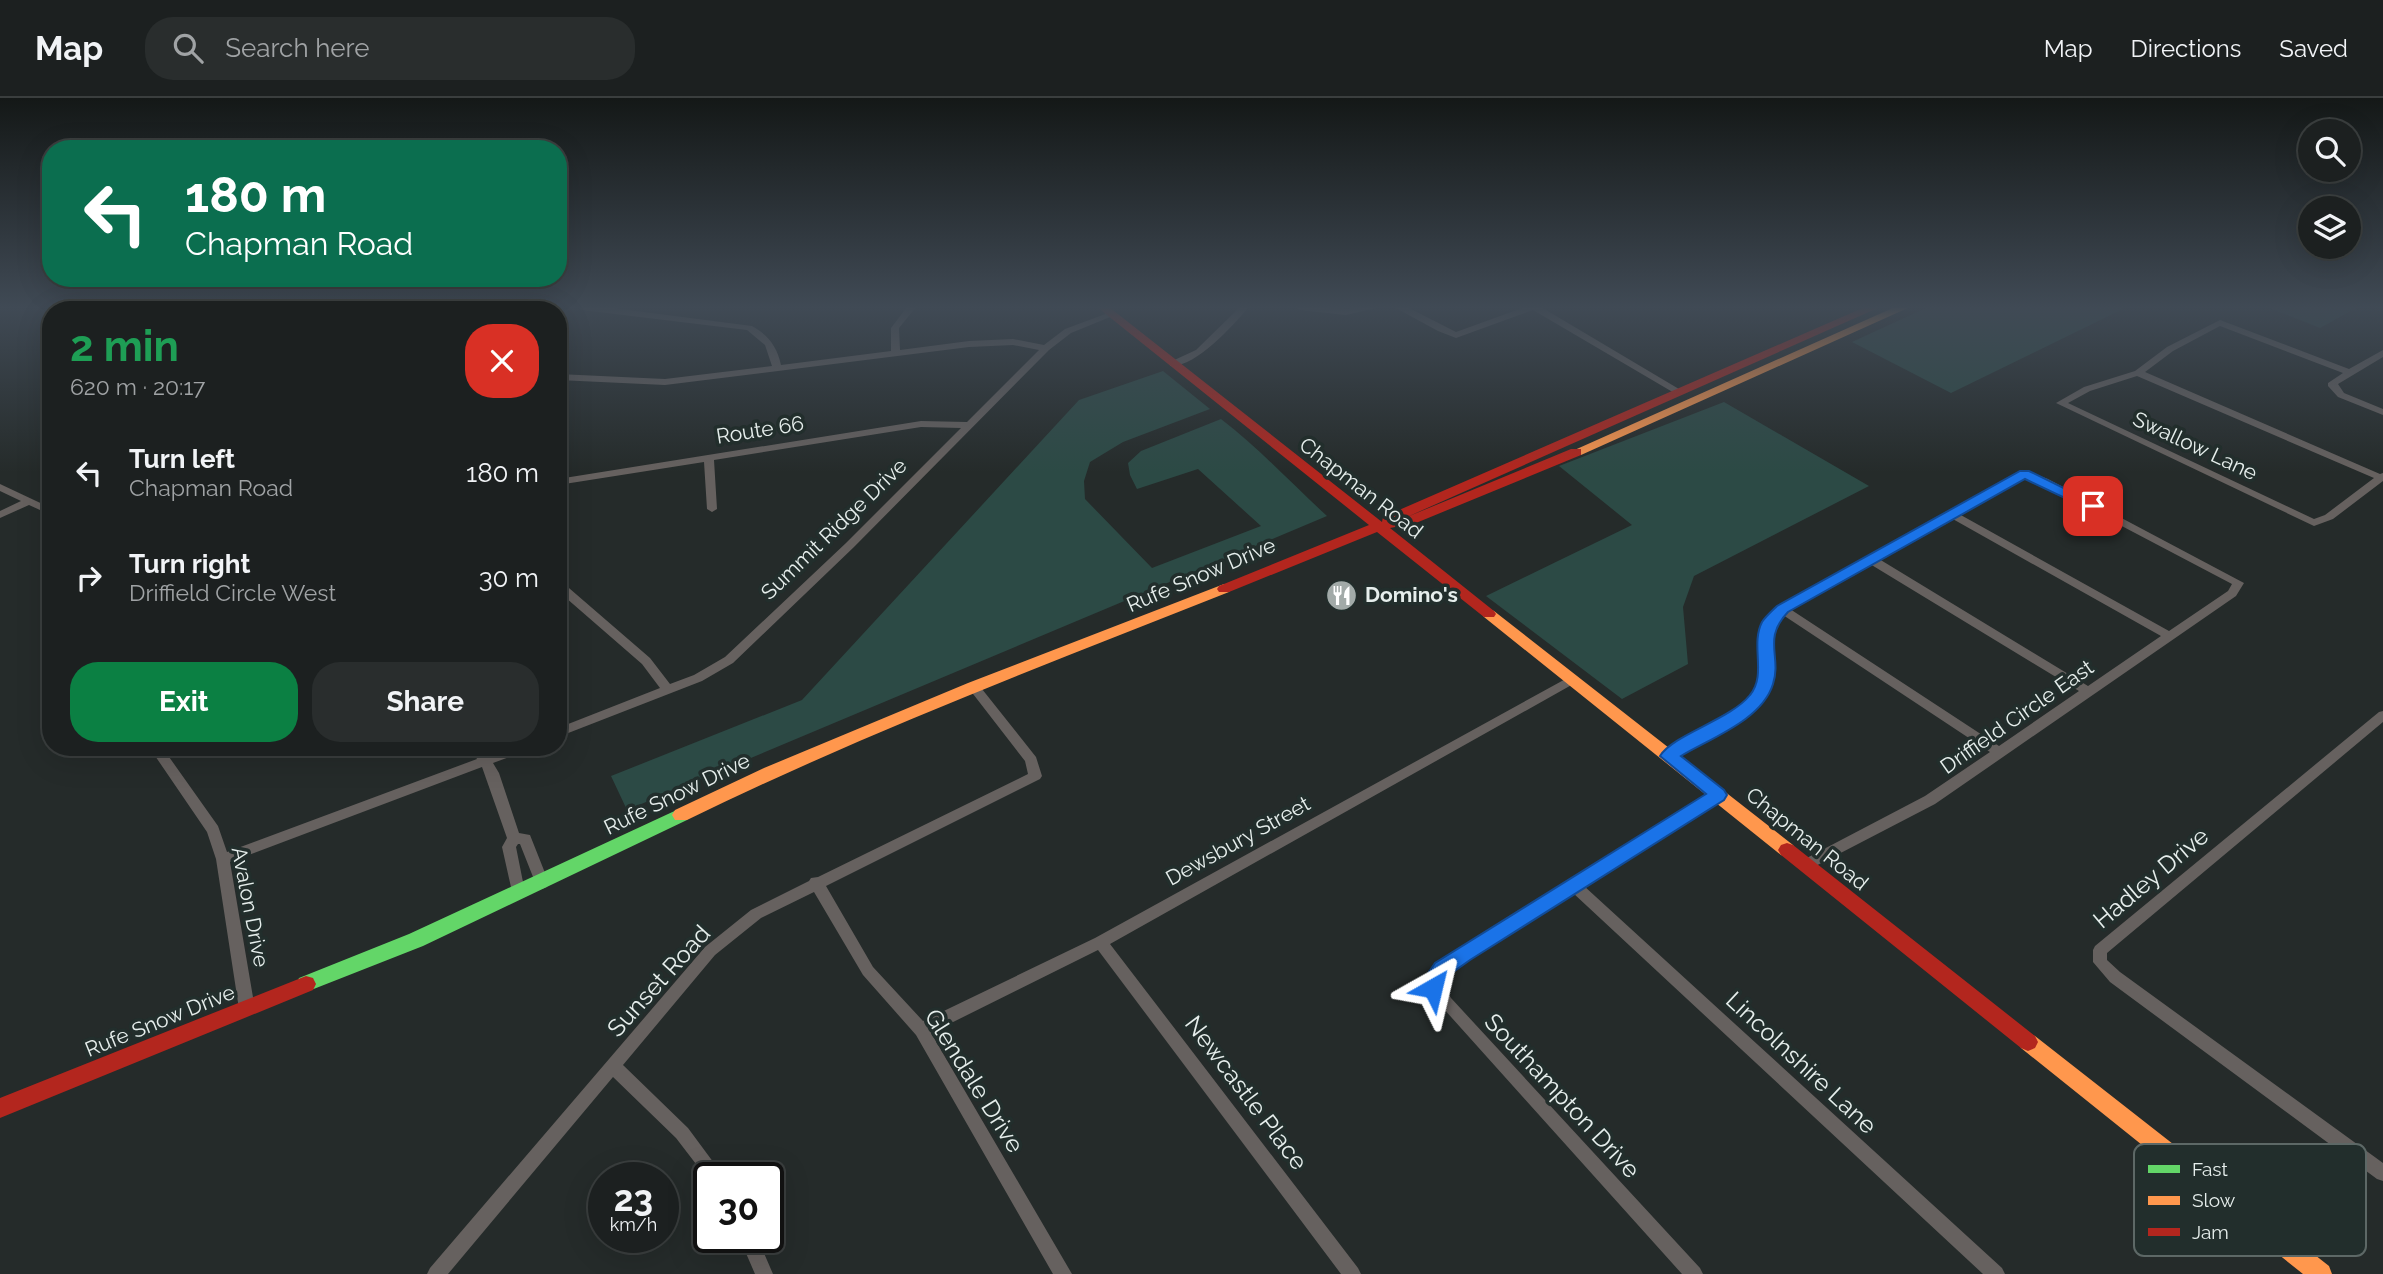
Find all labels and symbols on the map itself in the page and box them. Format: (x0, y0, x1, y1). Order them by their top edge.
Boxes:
street label: Swallow Lane (2129, 406, 2261, 485)
street label: Route 66 (714, 410, 805, 449)
street label: Chapman Road (1295, 432, 1428, 544)
street label: Summit Ridge Drive (756, 453, 912, 605)
pin (2063, 476, 2123, 536)
street label: Rufe Snow Drive (1123, 532, 1279, 617)
restaurant icon: Domino's (1325, 578, 1359, 612)
place label: Domino's (1365, 582, 1458, 607)
street label: Driffield Circle East (1935, 654, 2098, 779)
street label: Rufe Snow Drive (600, 747, 754, 840)
street label: Chapman Road (1741, 782, 1873, 895)
street label: Dewsbury Street (1161, 791, 1314, 891)
street label: Hadley Drive (2087, 821, 2214, 934)
street label: Avalon Drive (227, 845, 274, 969)
street label: Sunset Road (601, 919, 716, 1042)
position arrow (1396, 951, 1470, 1025)
street label: Rufe Snow Drive (81, 979, 238, 1062)
street label: Lincolnshire Lane (1720, 985, 1883, 1140)
street label: Glendale Drive (919, 1004, 1030, 1158)
street label: Southampton Drive (1479, 1007, 1646, 1184)
street label: Newcastle Place (1179, 1010, 1314, 1175)
legend (2134, 1144, 2366, 1256)
text: Fast (2192, 1158, 2228, 1180)
speed limit sign: 30 (693, 1162, 784, 1253)
text: Slow (2192, 1189, 2236, 1211)
text: Jam (2192, 1221, 2229, 1243)

